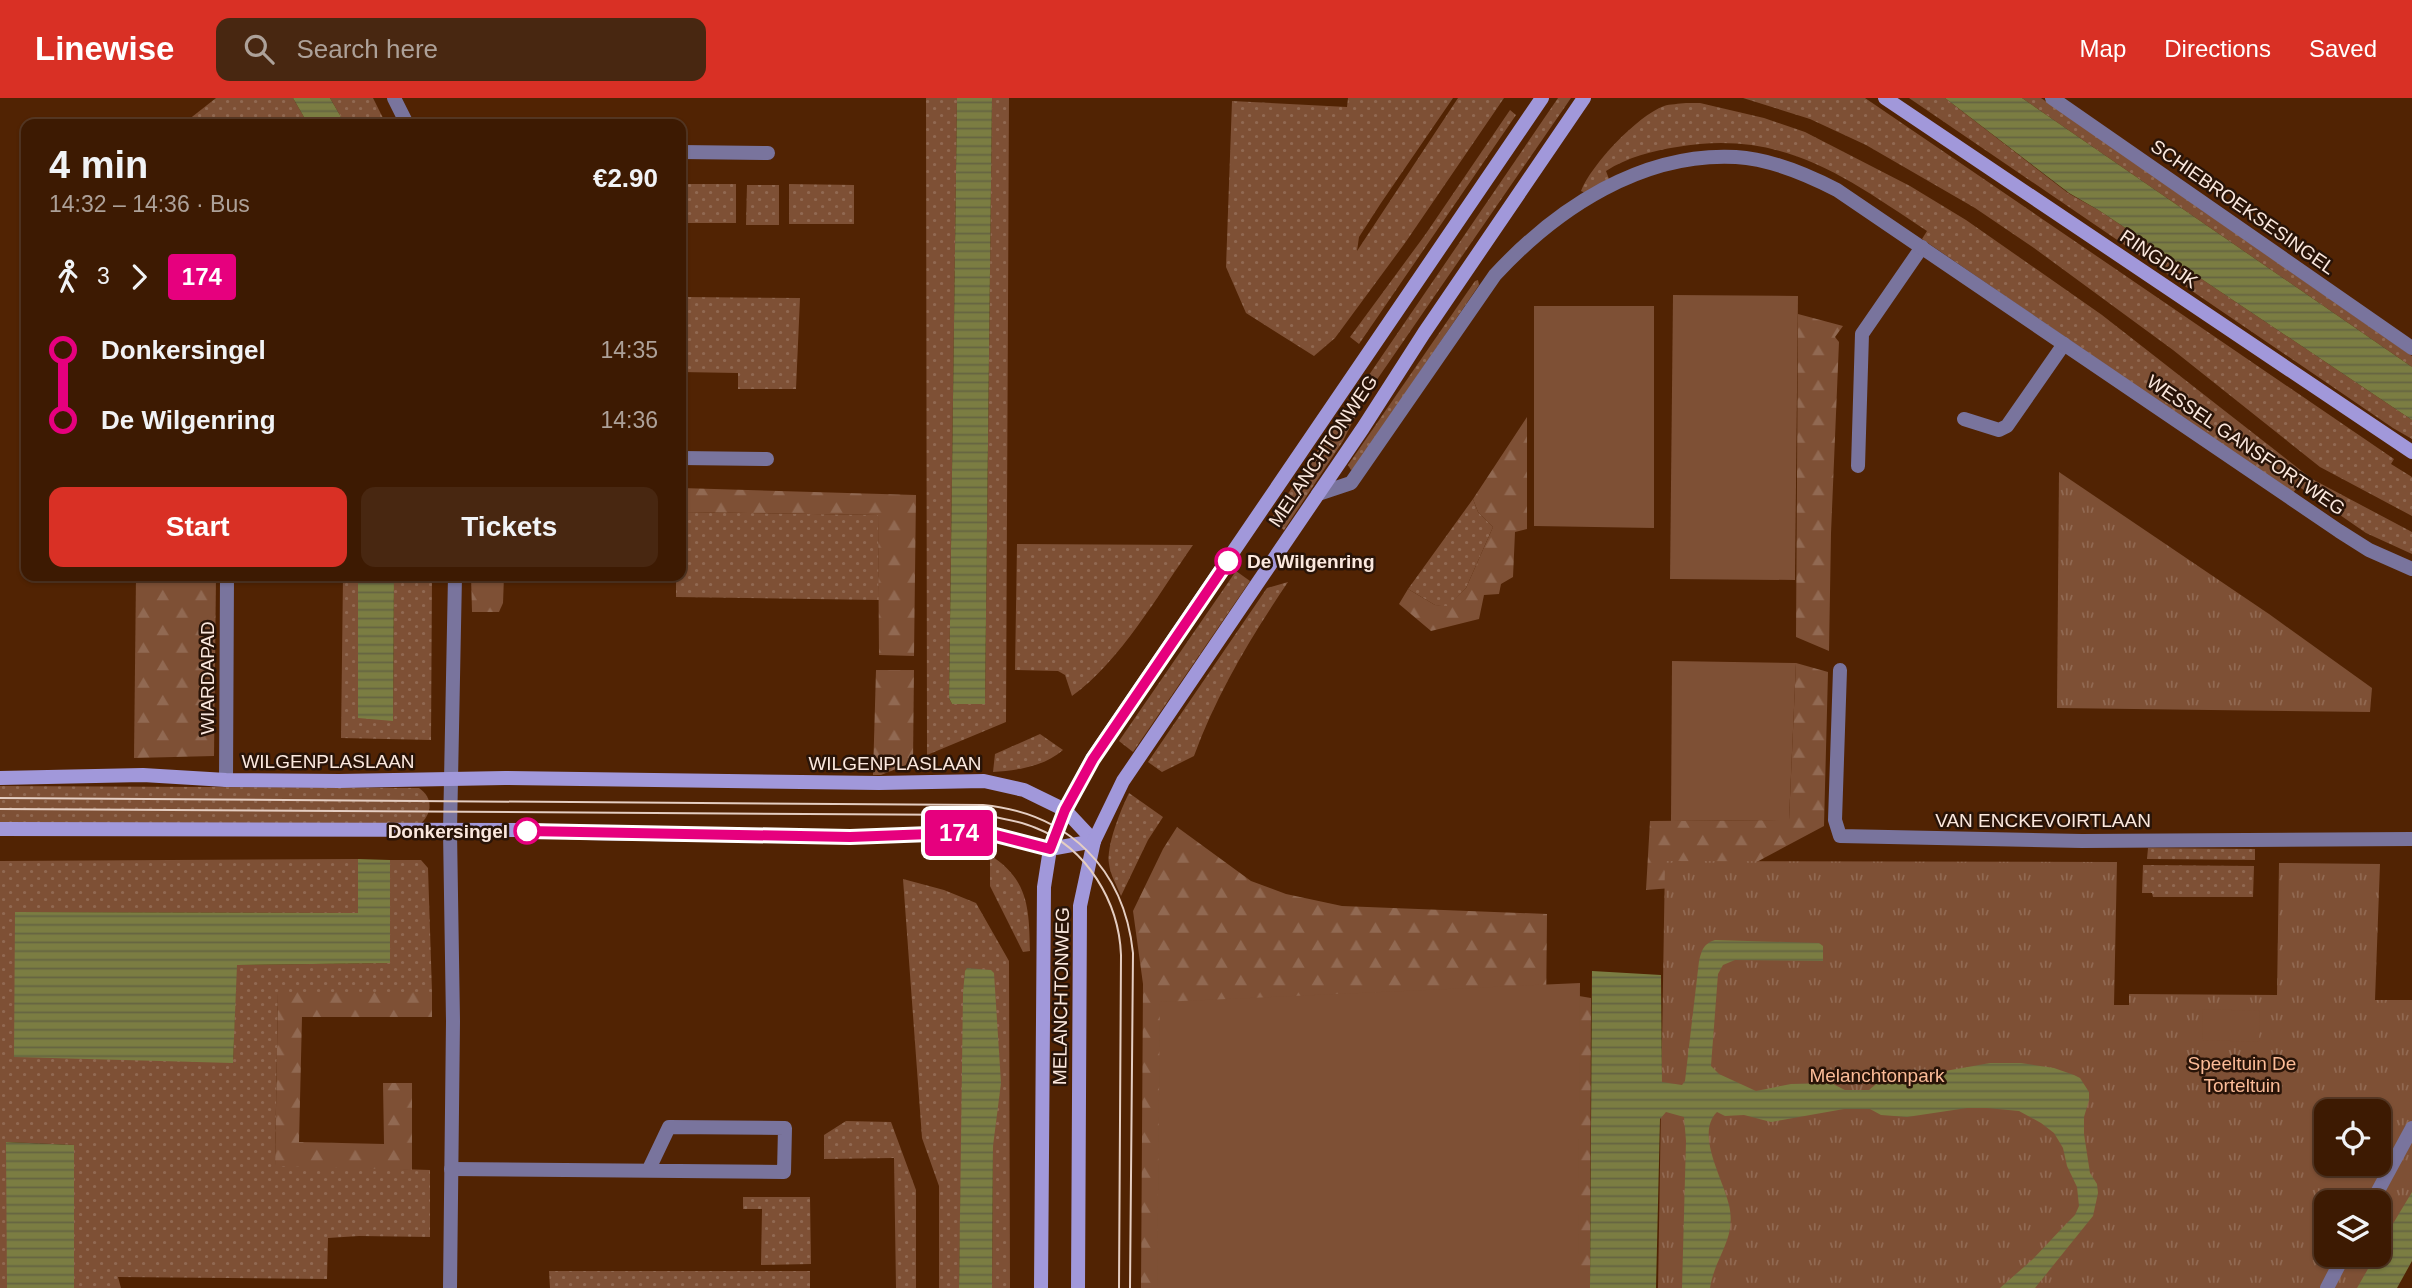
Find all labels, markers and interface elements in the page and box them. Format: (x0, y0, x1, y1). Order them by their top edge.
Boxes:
search box (216, 18, 706, 81)
text: Linewise (35, 30, 174, 67)
icon: search (240, 30, 278, 68)
text: Search here (296, 34, 438, 64)
text: Map (2080, 35, 2126, 62)
text: Directions (2164, 35, 2271, 62)
text: Saved (2309, 35, 2377, 62)
street label: SCHIEBROEKSESINGEL (2147, 135, 2339, 279)
text: 4 min (49, 144, 148, 186)
text: €2.90 (593, 163, 658, 193)
text: 14:32 – 14:36 · Bus (49, 191, 250, 217)
street label: RINGDIJK (2116, 225, 2202, 293)
icon: walk (49, 258, 87, 296)
icon: forward (120, 258, 158, 296)
text: 3 (97, 263, 110, 289)
text: 174 (182, 263, 222, 290)
text: Donkersingel (101, 335, 266, 365)
text: 14:35 (600, 337, 658, 363)
street label: MELANCHTONWEG (1265, 371, 1381, 531)
street label: WESSEL GANSFORTWEG (2143, 371, 2349, 519)
text: De Wilgenring (101, 405, 276, 435)
text: 14:36 (600, 407, 658, 433)
button: Start (49, 487, 347, 567)
button: Tickets (361, 487, 658, 567)
marker: De Wilgenring (1215, 548, 1241, 574)
place label: De Wilgenring (1247, 551, 1375, 572)
street label: WIARDAPAD (197, 621, 218, 735)
street label: WILGENPLASLAAN (241, 751, 415, 772)
street label: WILGENPLASLAAN (808, 753, 982, 774)
line badge: 174 (919, 810, 999, 856)
street label: VAN ENCKEVOIRTLAAN (1935, 810, 2151, 831)
marker: Donkersingel (514, 818, 540, 844)
text: 174 (939, 819, 979, 846)
place label: Donkersingel (388, 821, 508, 842)
street label: MELANCHTONWEG (1049, 907, 1073, 1085)
park label: Speeltuin De Torteltuin (2188, 1053, 2296, 1096)
park label: Melanchtonpark (1809, 1065, 1945, 1086)
map controls (2314, 1099, 2391, 1267)
button: locate (2314, 1099, 2391, 1176)
button: layers (2314, 1190, 2391, 1267)

